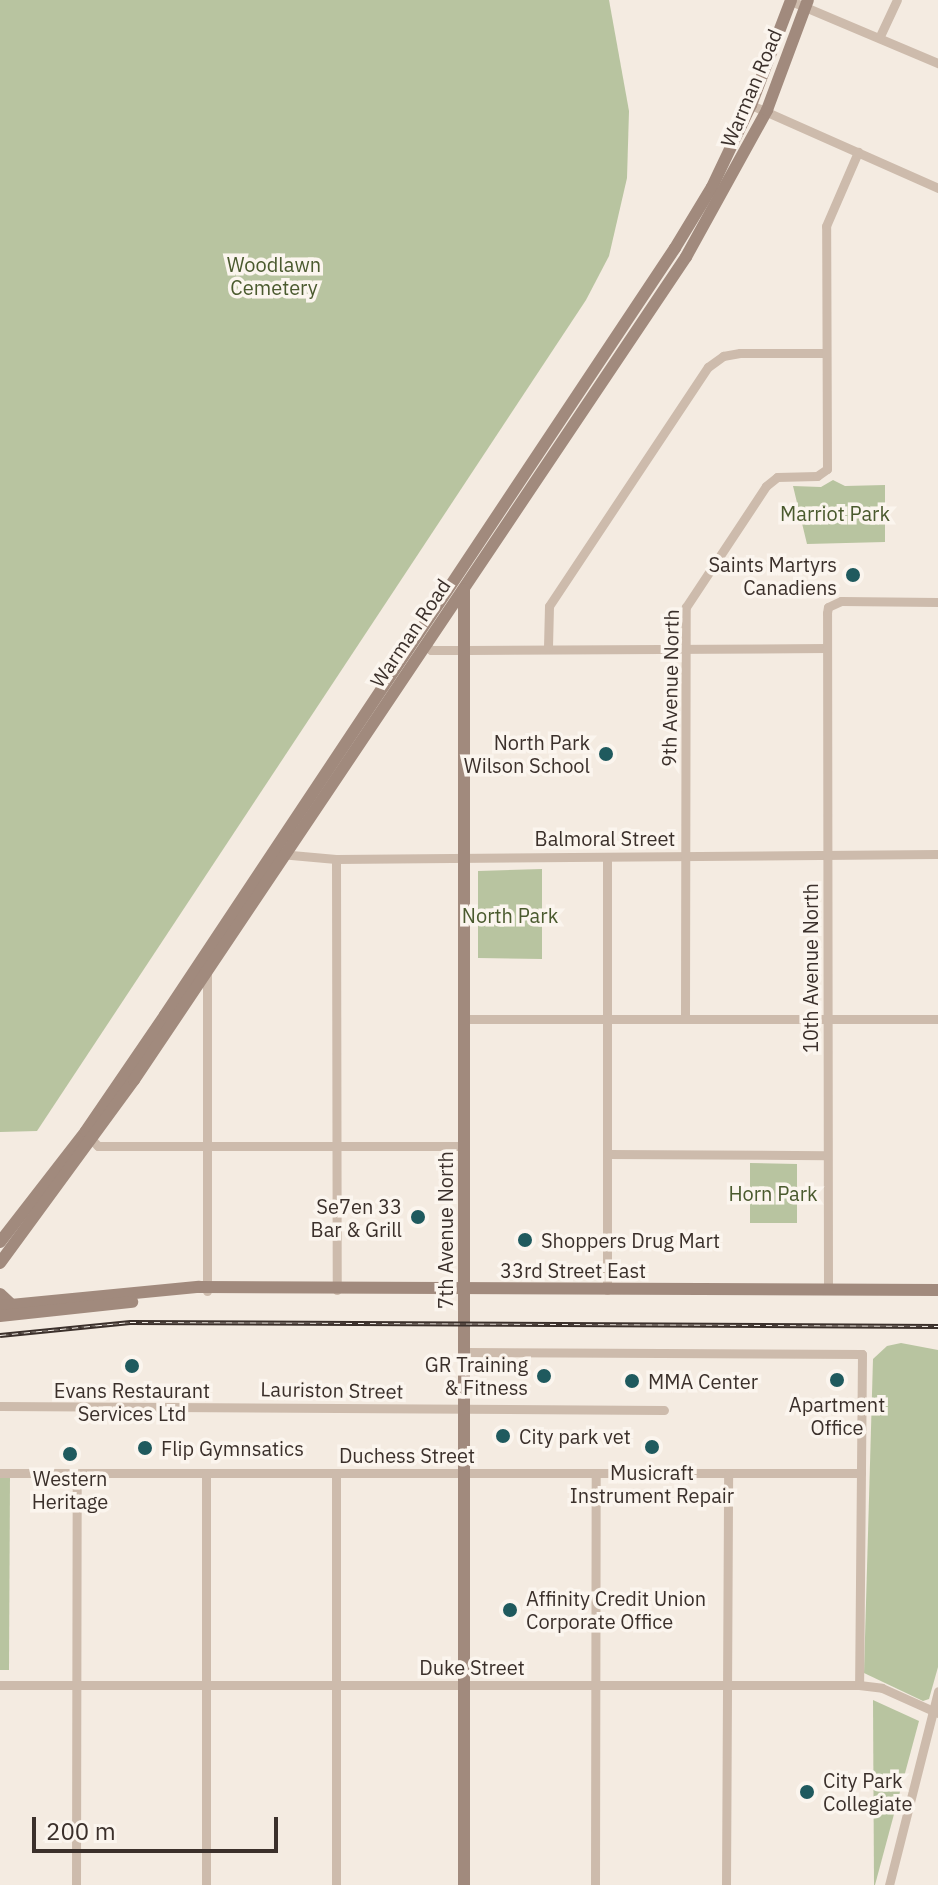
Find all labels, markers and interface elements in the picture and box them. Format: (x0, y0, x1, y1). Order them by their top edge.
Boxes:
street label: Warman Road (715, 25, 787, 151)
park label: Woodlawn Cemetery (227, 252, 321, 299)
park label: Marriot Park (780, 501, 890, 525)
place label: Saints Martyrs Canadiens (708, 552, 837, 599)
marker: Saints Martyrs Canadiens (844, 566, 862, 584)
street label: Warman Road (365, 574, 455, 692)
street label: 9th Avenue North (657, 609, 683, 767)
place label: North Park Wilson School (464, 730, 590, 777)
marker: North Park Wilson School (597, 745, 615, 763)
street label: Balmoral Street (535, 826, 675, 850)
street label: 10th Avenue North (798, 883, 822, 1053)
park label: North Park (462, 903, 558, 927)
street label: 7th Avenue North (433, 1151, 457, 1309)
park label: Horn Park (728, 1181, 818, 1205)
place label: Se7en 33 Bar & Grill (311, 1194, 402, 1241)
marker: Se7en 33 Bar & Grill (409, 1208, 427, 1226)
place label: Shoppers Drug Mart (541, 1228, 720, 1252)
marker: Shoppers Drug Mart (516, 1231, 534, 1249)
street label: 33rd Street East (500, 1258, 646, 1282)
place label: GR Training & Fitness (425, 1352, 528, 1399)
marker: Evans Restaurant Services Ltd (123, 1357, 141, 1375)
marker: GR Training & Fitness (535, 1367, 553, 1385)
place label: MMA Center (648, 1369, 758, 1393)
marker: Apartment Office (828, 1371, 846, 1389)
marker: MMA Center (623, 1372, 641, 1390)
street label: Lauriston Street (260, 1377, 404, 1403)
place label: Evans Restaurant Services Ltd (54, 1378, 210, 1425)
place label: Apartment Office (789, 1392, 885, 1439)
place label: City park vet (519, 1424, 631, 1448)
marker: City park vet (494, 1427, 512, 1445)
place label: Flip Gymnsatics (161, 1436, 304, 1460)
marker: Musicraft Instrument Repair (643, 1438, 661, 1456)
marker: Flip Gymnsatics (136, 1439, 154, 1457)
street label: Duchess Street (339, 1443, 475, 1467)
marker: Western Heritage (61, 1445, 79, 1463)
place label: Musicraft Instrument Repair (570, 1460, 734, 1507)
place label: Western Heritage (32, 1466, 108, 1513)
place label: Affinity Credit Union Corporate Office (526, 1586, 706, 1633)
marker: Affinity Credit Union Corporate Office (501, 1601, 519, 1619)
street label: Duke Street (419, 1655, 525, 1679)
place label: City Park Collegiate (823, 1768, 913, 1815)
marker: City Park Collegiate (798, 1783, 816, 1801)
scale bar (36, 1801, 282, 1851)
text: 200 m (46, 1815, 116, 1847)

